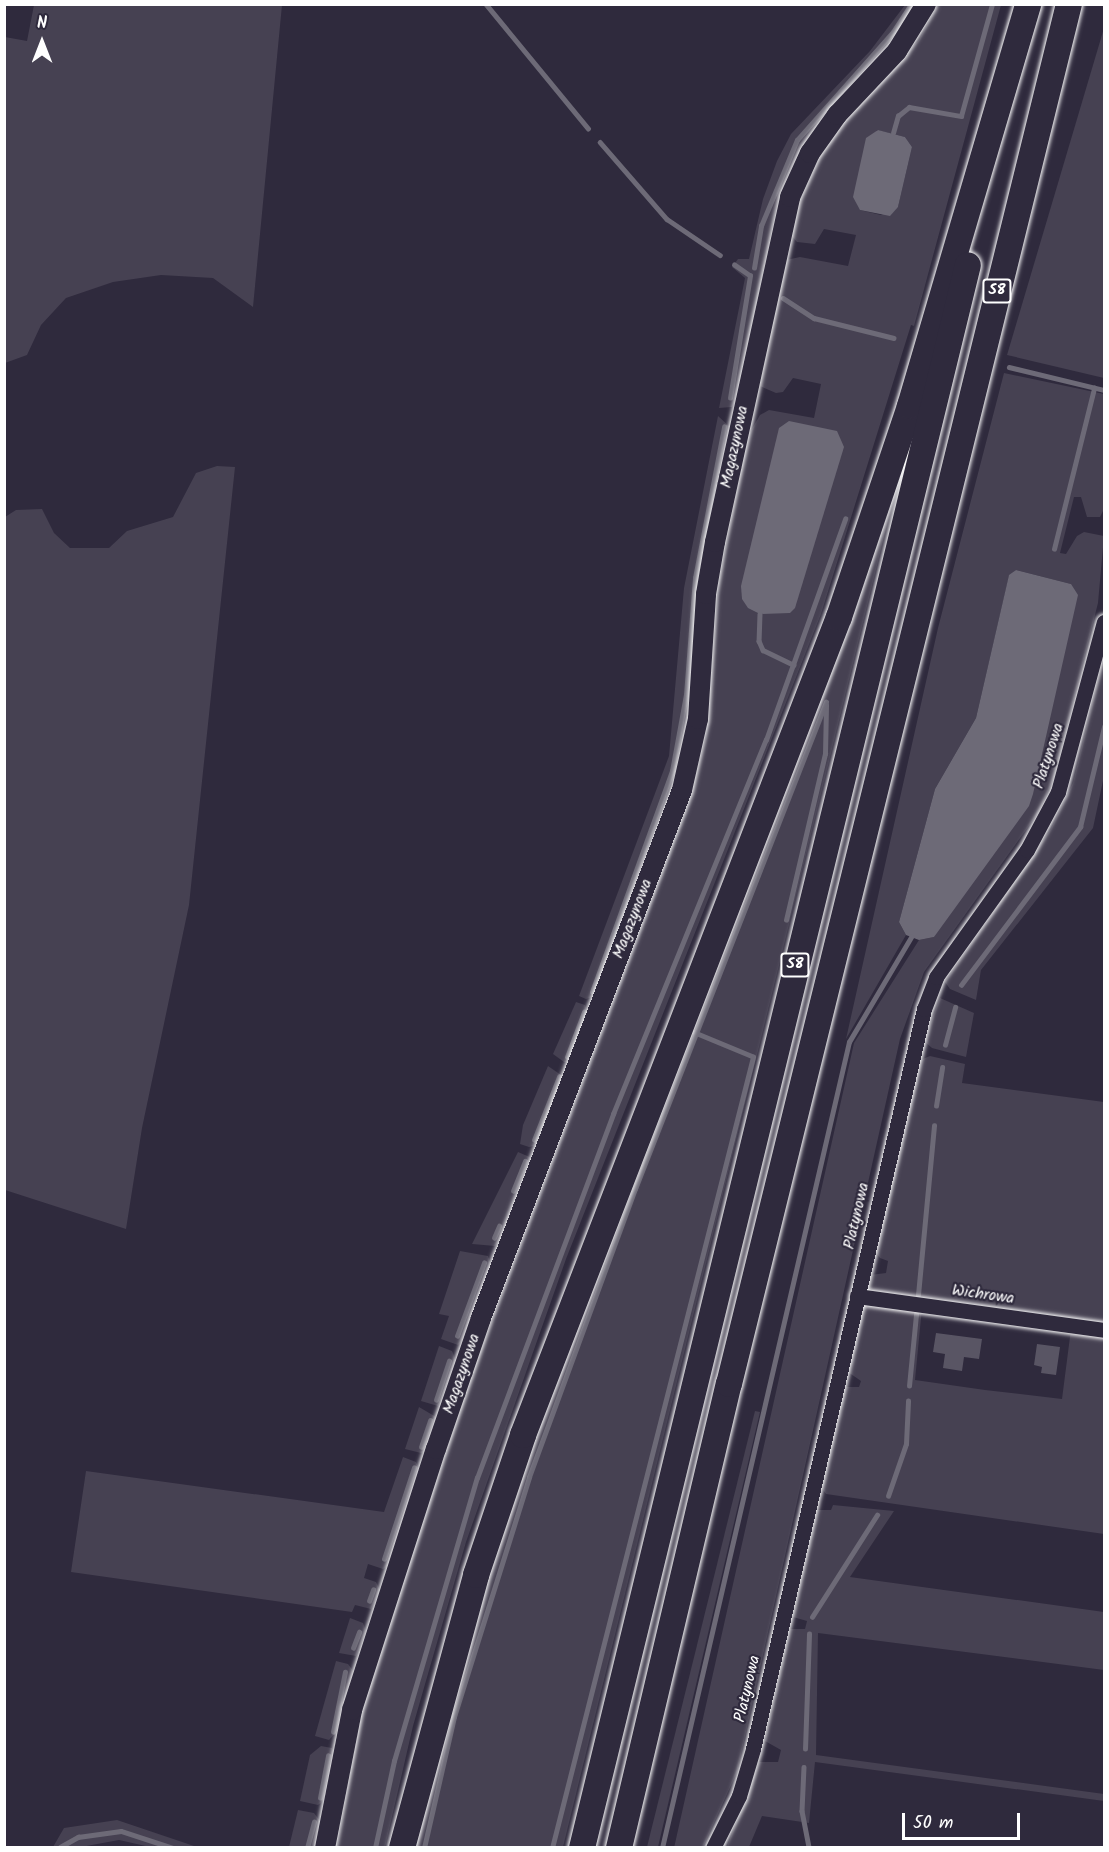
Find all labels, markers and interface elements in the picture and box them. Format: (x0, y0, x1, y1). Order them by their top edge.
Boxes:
text: N (37, 11, 47, 36)
north arrow (12, 12, 72, 72)
road number: S8 (982, 279, 1012, 303)
street label: Magazynowa (717, 404, 753, 490)
street label: Platynowa (1029, 721, 1069, 791)
street label: Magazynowa (609, 876, 657, 962)
road number: S8 (780, 953, 810, 977)
street label: Platynowa (840, 1181, 874, 1251)
street label: Wichrowa (951, 1281, 1015, 1309)
street label: Magazynowa (439, 1331, 485, 1417)
street label: Platynowa (731, 1654, 765, 1724)
scale bar (905, 1801, 1024, 1839)
text: 50 m (913, 1809, 953, 1838)

